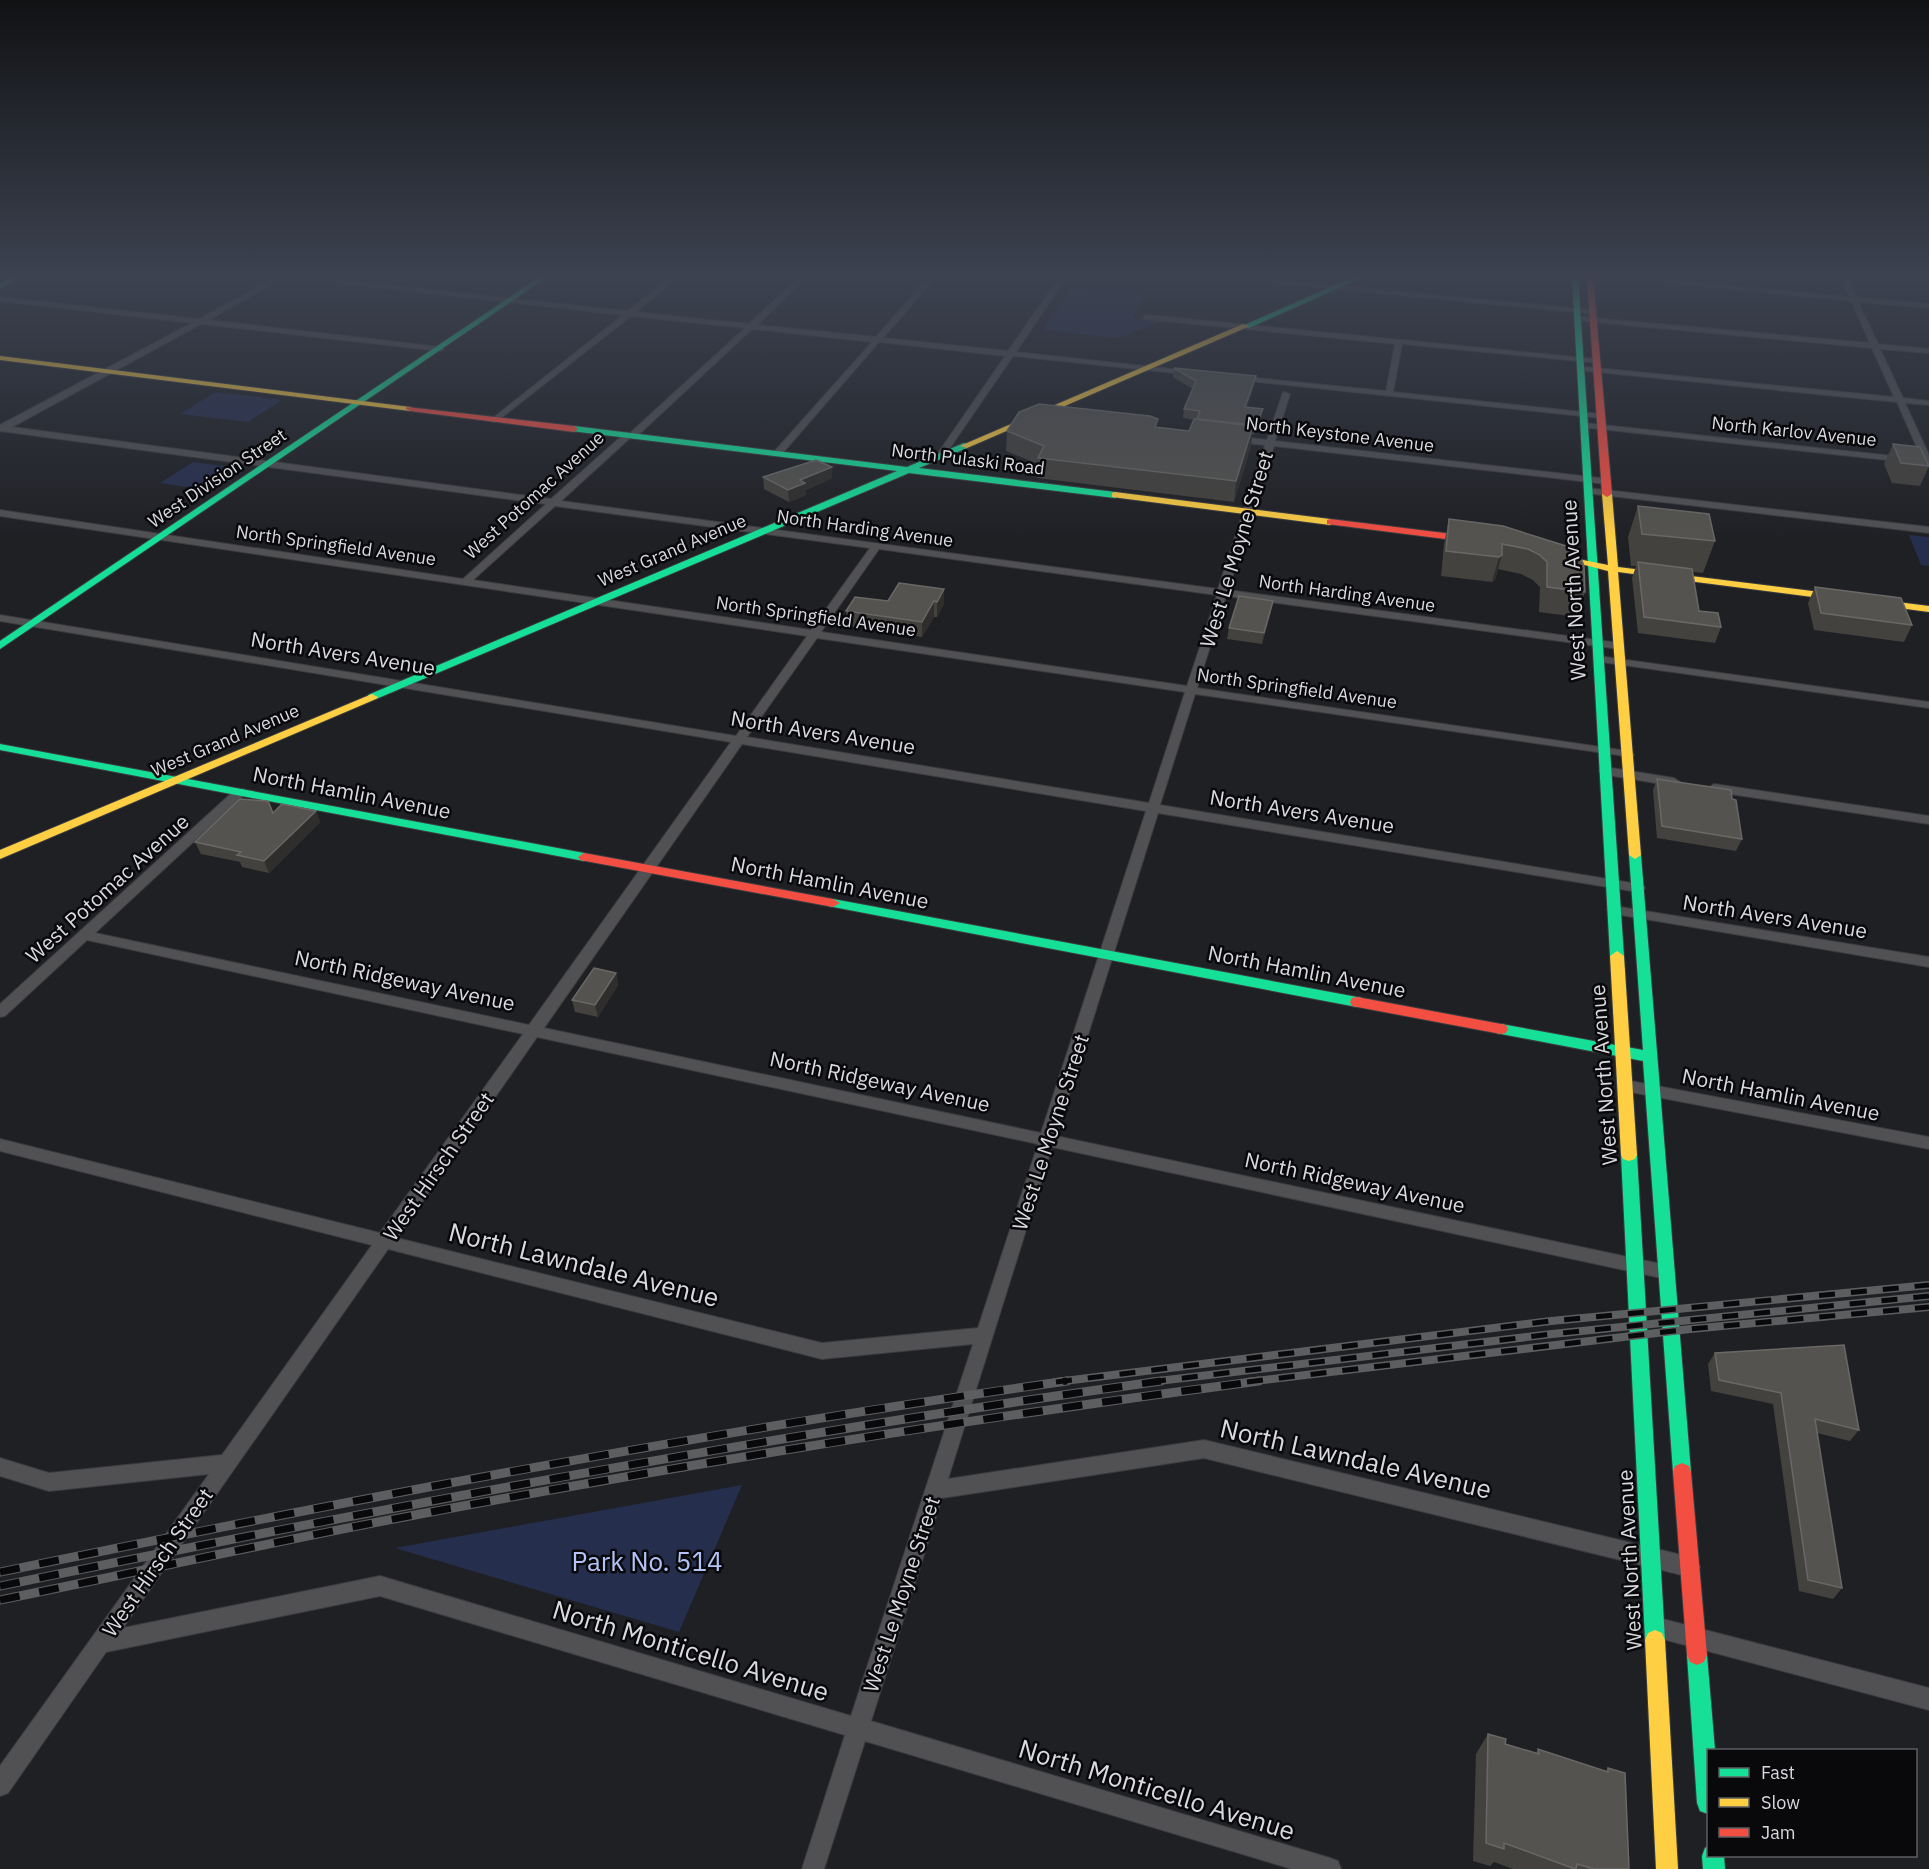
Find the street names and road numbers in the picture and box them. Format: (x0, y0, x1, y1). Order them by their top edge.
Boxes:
street label: North Keystone Avenue (1245, 411, 1435, 457)
street label: North Karlov Avenue (1710, 411, 1878, 451)
street label: West Division Street (143, 423, 291, 533)
street label: West Potomac Avenue (459, 426, 609, 564)
street label: North Pulaski Road (890, 438, 1046, 480)
street label: West Le Moyne Street (1193, 447, 1279, 651)
street label: West North Avenue (1554, 499, 1592, 681)
street label: North Harding Avenue (775, 504, 955, 552)
street label: West Grand Avenue (595, 508, 750, 592)
street label: North Springfield Avenue (234, 520, 438, 570)
street label: North Harding Avenue (1257, 569, 1437, 617)
street label: North Springfield Avenue (714, 591, 918, 641)
street label: North Avers Avenue (249, 625, 437, 681)
street label: North Springfield Avenue (1195, 663, 1399, 713)
street label: West Grand Avenue (148, 698, 303, 782)
street label: North Avers Avenue (729, 704, 917, 760)
street label: North Hamlin Avenue (251, 759, 453, 825)
street label: North Avers Avenue (1208, 783, 1396, 839)
street label: West Potomac Avenue (19, 807, 195, 969)
street label: North Hamlin Avenue (729, 849, 931, 915)
street label: North Avers Avenue (1681, 888, 1869, 944)
street label: North Hamlin Avenue (1206, 938, 1408, 1004)
street label: North Ridgeway Avenue (292, 943, 518, 1017)
street label: West North Avenue (1583, 984, 1623, 1166)
street label: West Le Moyne Street (1005, 1031, 1095, 1233)
street label: North Ridgeway Avenue (767, 1044, 993, 1118)
street label: North Hamlin Avenue (1680, 1061, 1882, 1127)
street label: West Hirsch Street (376, 1086, 500, 1246)
street label: North Ridgeway Avenue (1242, 1145, 1468, 1219)
street label: North Lawndale Avenue (445, 1214, 723, 1314)
street label: North Lawndale Avenue (1217, 1410, 1495, 1506)
street label: West North Avenue (1610, 1469, 1648, 1651)
street label: West Hirsch Street (95, 1482, 219, 1642)
street label: West Le Moyne Street (856, 1493, 946, 1695)
street label: North Monticello Avenue (549, 1592, 833, 1708)
street label: North Monticello Avenue (1015, 1731, 1299, 1847)

